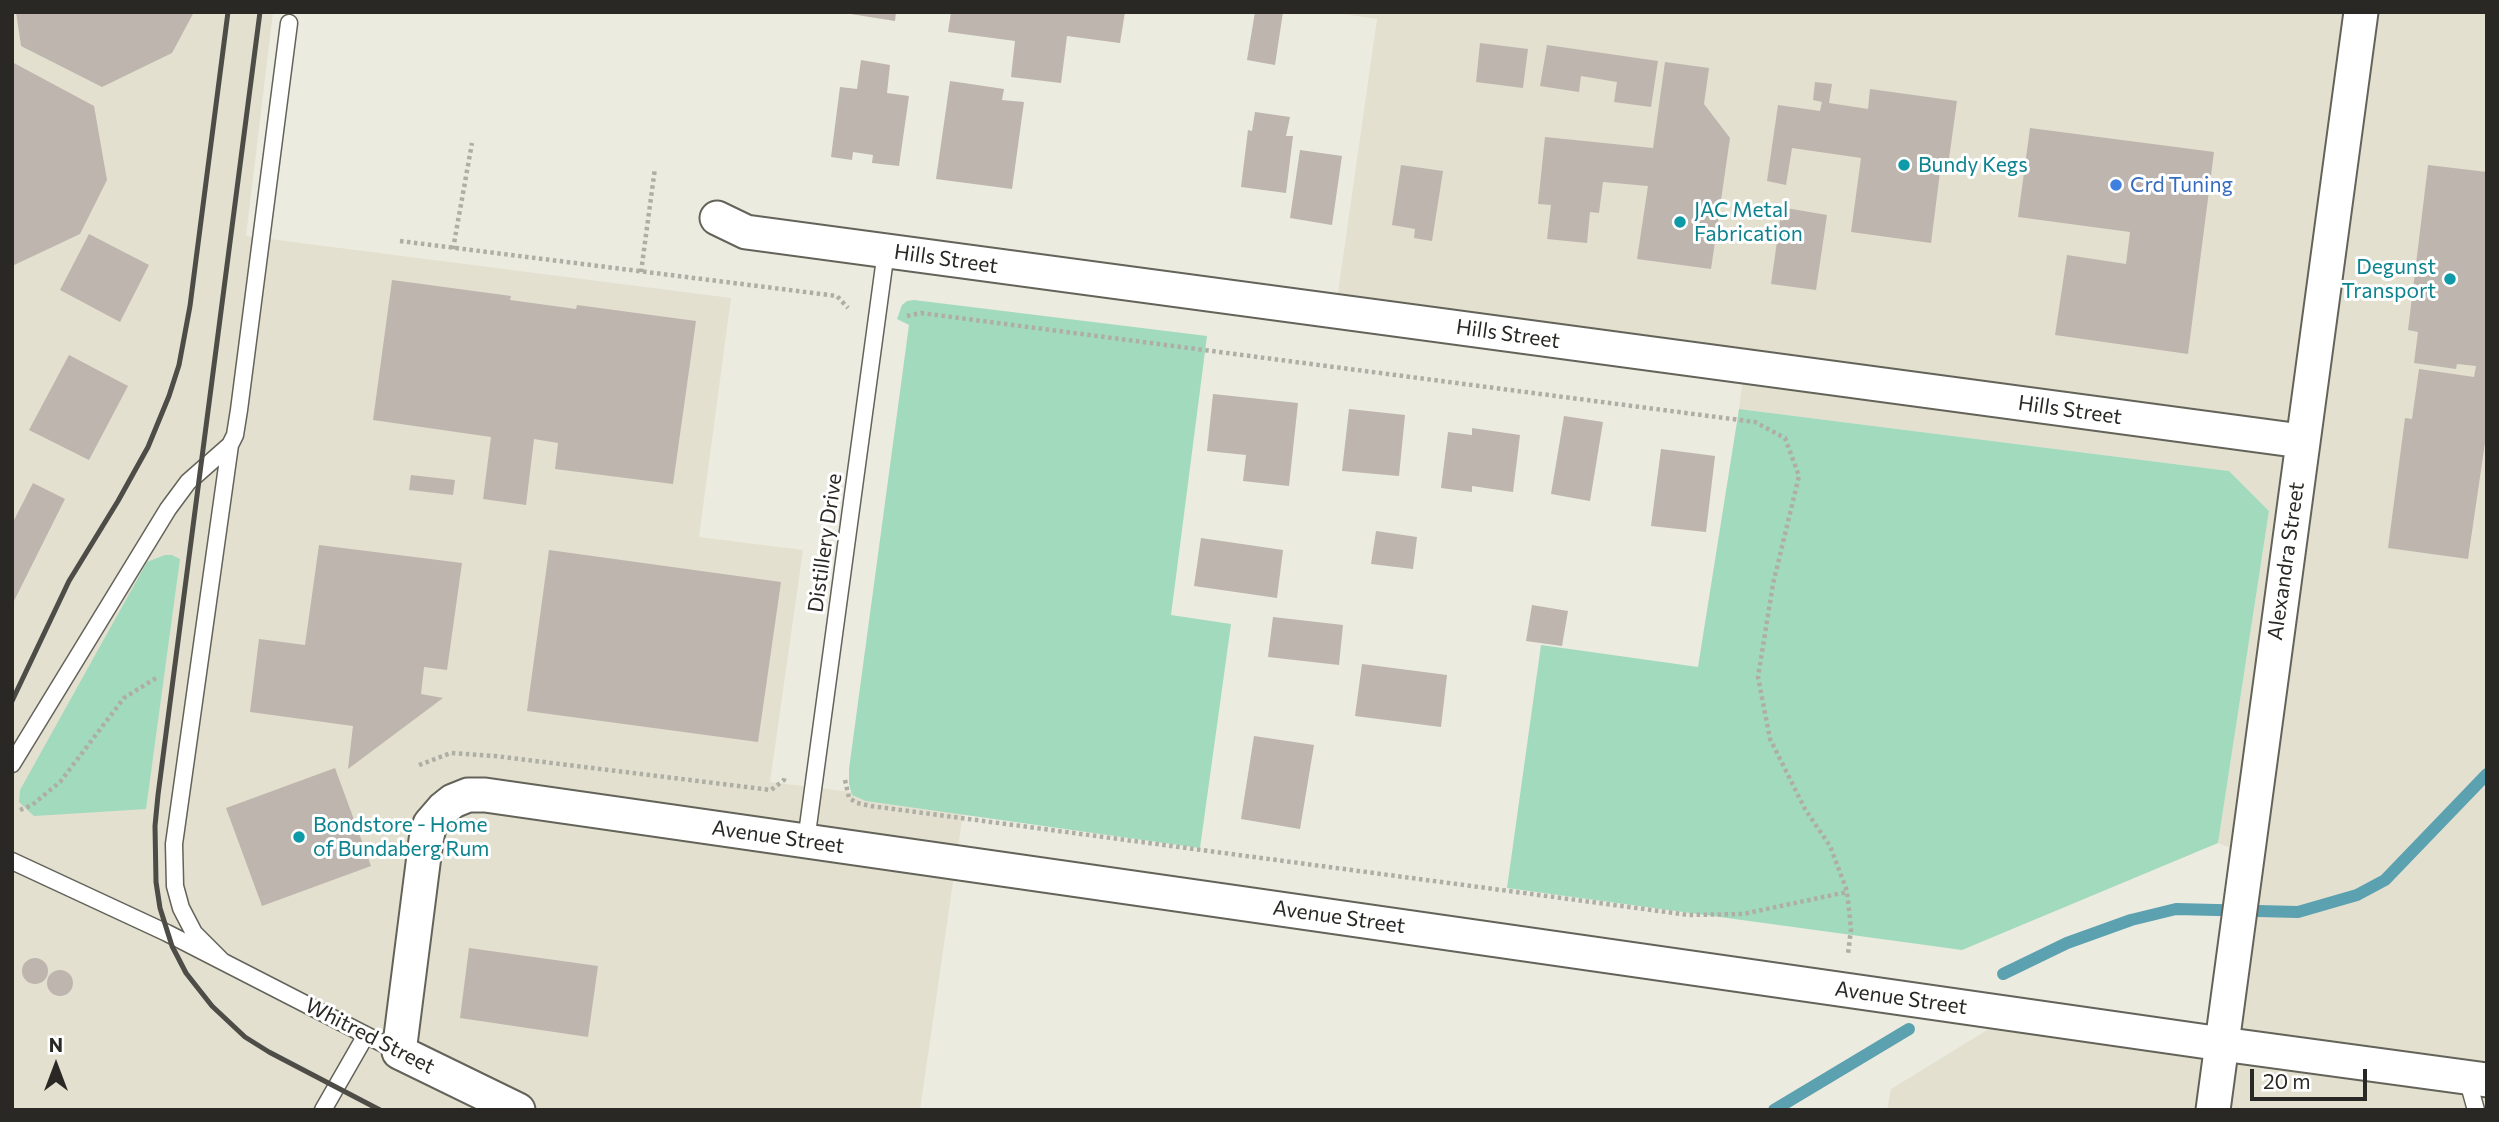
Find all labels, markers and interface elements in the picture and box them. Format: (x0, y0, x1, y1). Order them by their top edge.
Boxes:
place label: Bundy Kegs (1918, 152, 2028, 178)
marker: Bundy Kegs (1896, 157, 1912, 173)
place label: Crd Tuning (2130, 172, 2233, 198)
marker: Crd Tuning (2108, 177, 2124, 193)
place label: JAC Metal Fabrication (1694, 197, 1803, 247)
marker: JAC Metal Fabrication (1672, 214, 1688, 230)
street label: Hills Street (892, 239, 1000, 279)
place label: Degunst Transport (2342, 254, 2436, 304)
marker: Degunst Transport (2442, 271, 2458, 287)
street label: Hills Street (1454, 314, 1562, 354)
street label: Hills Street (2016, 390, 2124, 430)
street label: Distillery Drive (803, 472, 847, 614)
street label: Alexandra Street (2262, 480, 2310, 642)
place label: Bondstore - Home of Bundaberg Rum (313, 812, 489, 862)
street label: Avenue Street (710, 815, 846, 859)
marker: Bondstore - Home of Bundaberg Rum (291, 829, 307, 845)
street label: Avenue Street (1271, 895, 1407, 939)
street label: Avenue Street (1833, 976, 1969, 1020)
street label: Whitred Street (301, 993, 439, 1079)
north arrow (21, 1031, 91, 1101)
text: N (49, 1033, 63, 1056)
scale bar (2254, 1056, 2371, 1100)
text: 20 m (2263, 1068, 2311, 1093)

